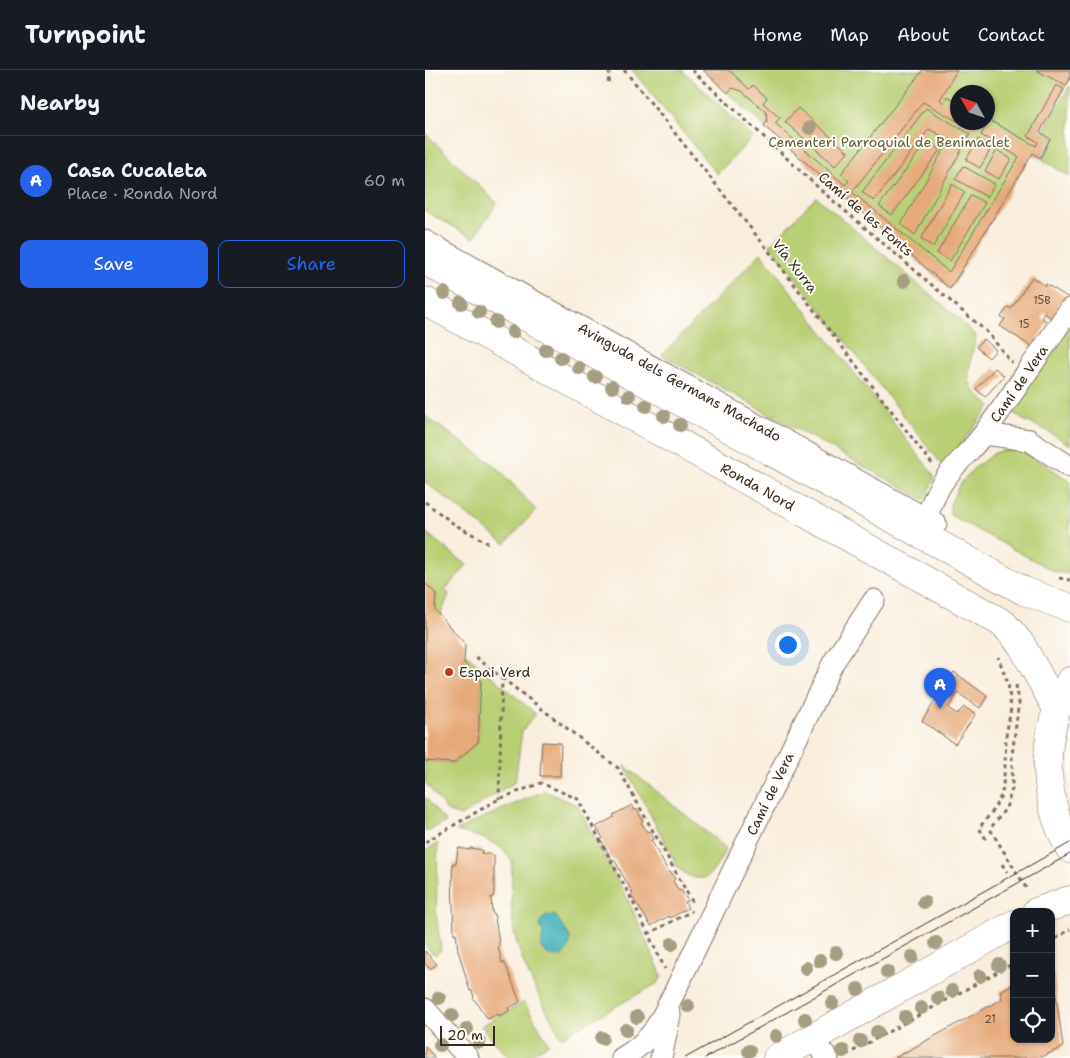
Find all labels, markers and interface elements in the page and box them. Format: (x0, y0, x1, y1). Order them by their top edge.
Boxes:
text: Turnpoint (25, 19, 146, 51)
text: Home (753, 23, 802, 47)
text: Map (830, 23, 869, 47)
text: About (897, 23, 950, 47)
text: Contact (978, 23, 1045, 47)
north arrow (950, 85, 995, 130)
text: Nearby (20, 89, 100, 117)
park label: Cementeri Parroquial de Benimaclet (768, 133, 1010, 151)
text: Casa Cucaleta (67, 158, 207, 183)
street label: Camí de les Fonts (815, 168, 917, 260)
text: A (30, 170, 42, 191)
text: 60 m (364, 170, 405, 191)
text: Place · Ronda Nord (67, 183, 217, 204)
street label: Vía Xurra (768, 235, 822, 297)
button: Save (20, 240, 208, 288)
button: Share (218, 240, 405, 288)
house number: 15B (1033, 293, 1051, 308)
house number: 15 (1018, 317, 1030, 332)
street label: Avinguda dels Germans Machado (575, 318, 784, 445)
street label: Camí de Vera (986, 341, 1052, 426)
street label: Ronda Nord (717, 459, 798, 515)
your location (775, 632, 801, 658)
place label: Espai Verd (459, 663, 531, 681)
marker: Espai Verd (443, 666, 455, 678)
pin: A (924, 668, 956, 709)
street label: Camí de Vera (742, 749, 798, 838)
map controls (1010, 908, 1055, 1043)
button: + (1010, 908, 1055, 953)
button: − (1010, 953, 1055, 998)
button: locate (1010, 998, 1055, 1043)
house number: 21 (984, 1012, 996, 1027)
scale bar (440, 1023, 495, 1046)
text: 20 m (447, 1026, 483, 1044)

